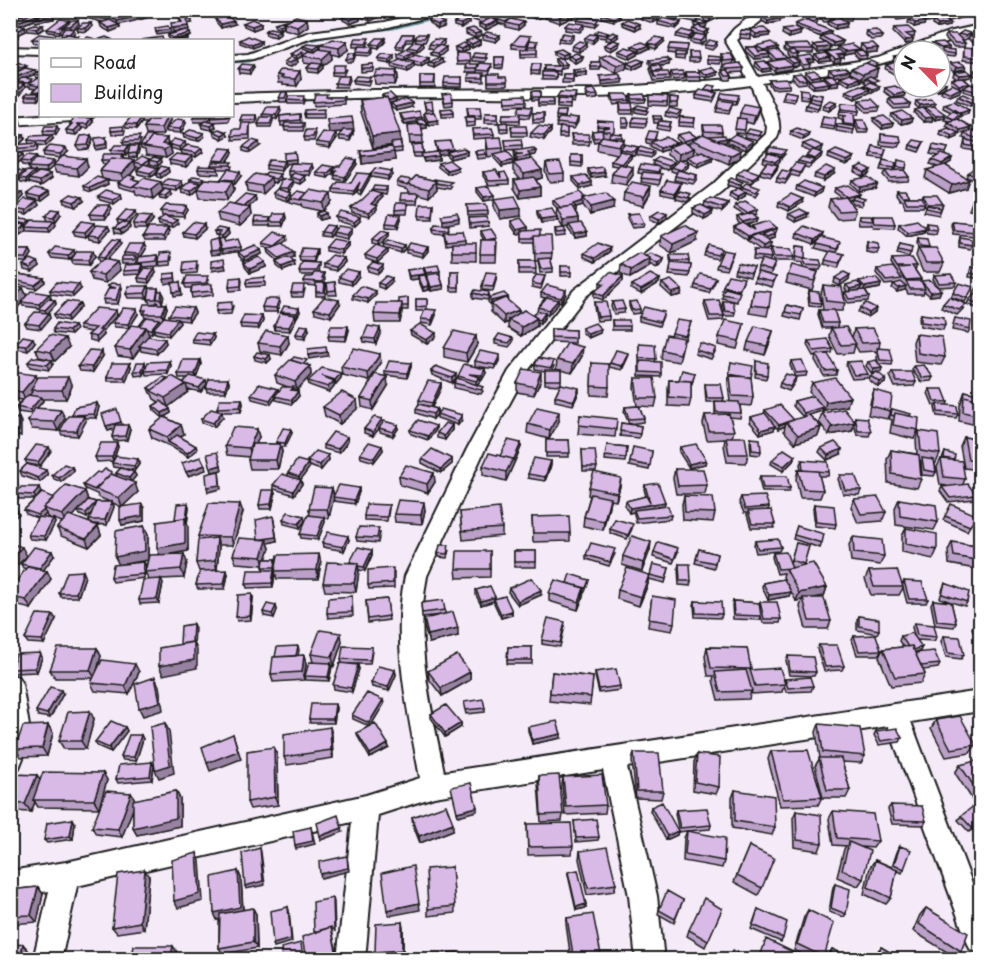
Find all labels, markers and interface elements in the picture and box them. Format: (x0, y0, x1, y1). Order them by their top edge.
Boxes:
legend (39, 39, 234, 117)
north arrow (892, 39, 952, 99)
text: Road (93, 48, 137, 75)
text: N (894, 51, 921, 73)
text: Building (93, 78, 163, 105)

